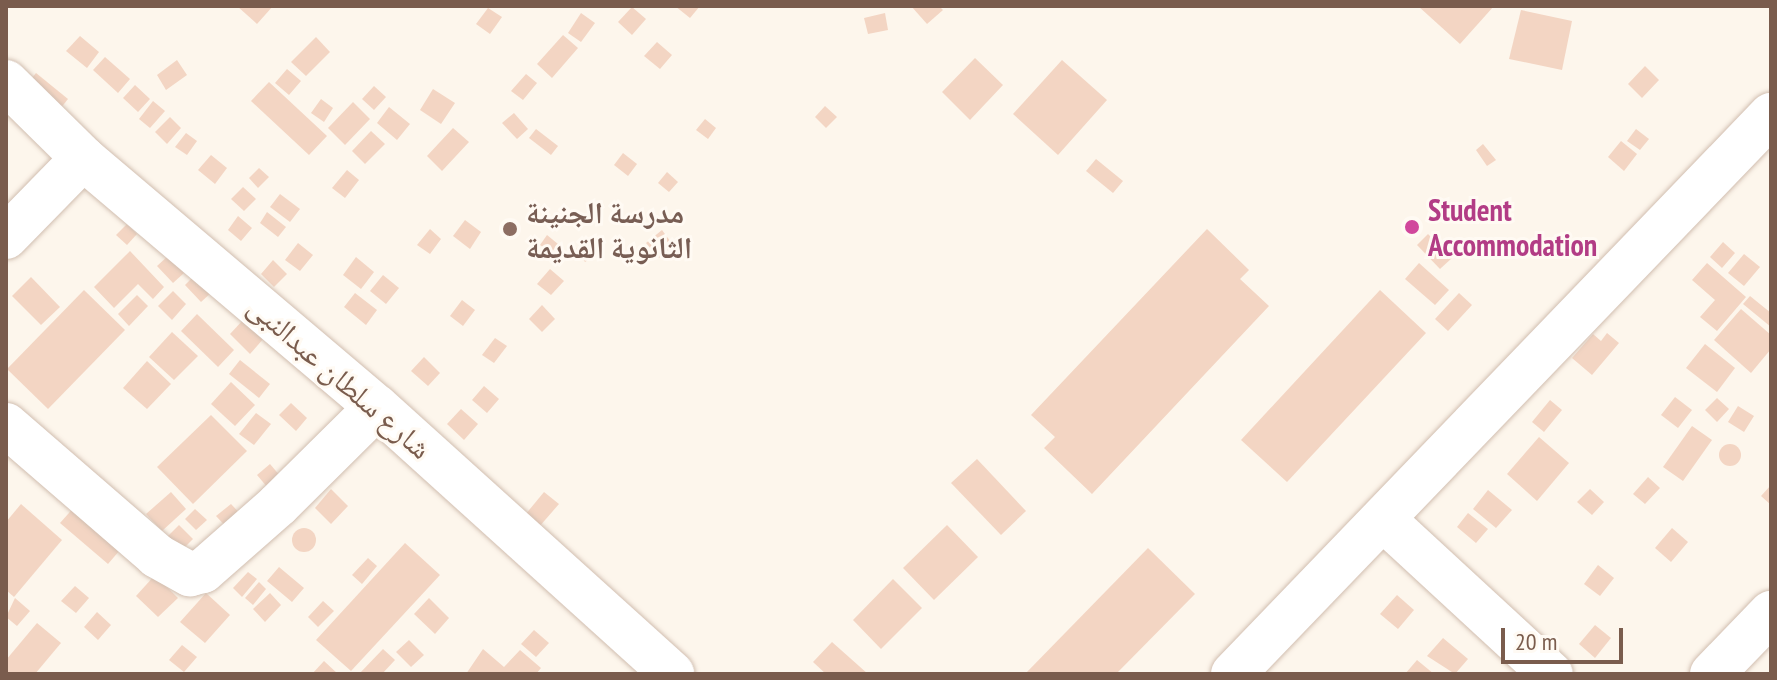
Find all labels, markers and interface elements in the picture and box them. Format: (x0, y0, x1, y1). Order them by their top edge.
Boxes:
place label: Student Accommodation (1428, 192, 1597, 262)
place label: مدرسة الجنينة الثانوية القديمة (526, 194, 692, 264)
marker: Student Accommodation (1403, 218, 1421, 236)
marker: مدرسة الجنينة الثانوية القديمة (501, 220, 519, 238)
street label: شارع سلطان عبدالنبى (241, 288, 439, 466)
scale bar (1505, 612, 1627, 662)
text: 20 m (1515, 626, 1557, 657)

